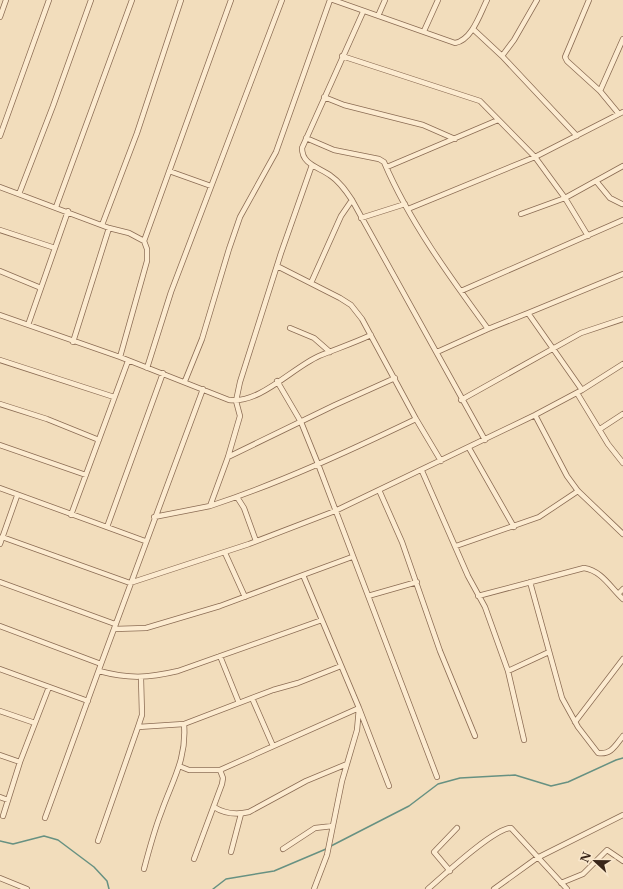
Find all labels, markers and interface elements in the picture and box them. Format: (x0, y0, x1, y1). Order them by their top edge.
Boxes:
north arrow (575, 841, 615, 881)
text: N (577, 849, 594, 865)

